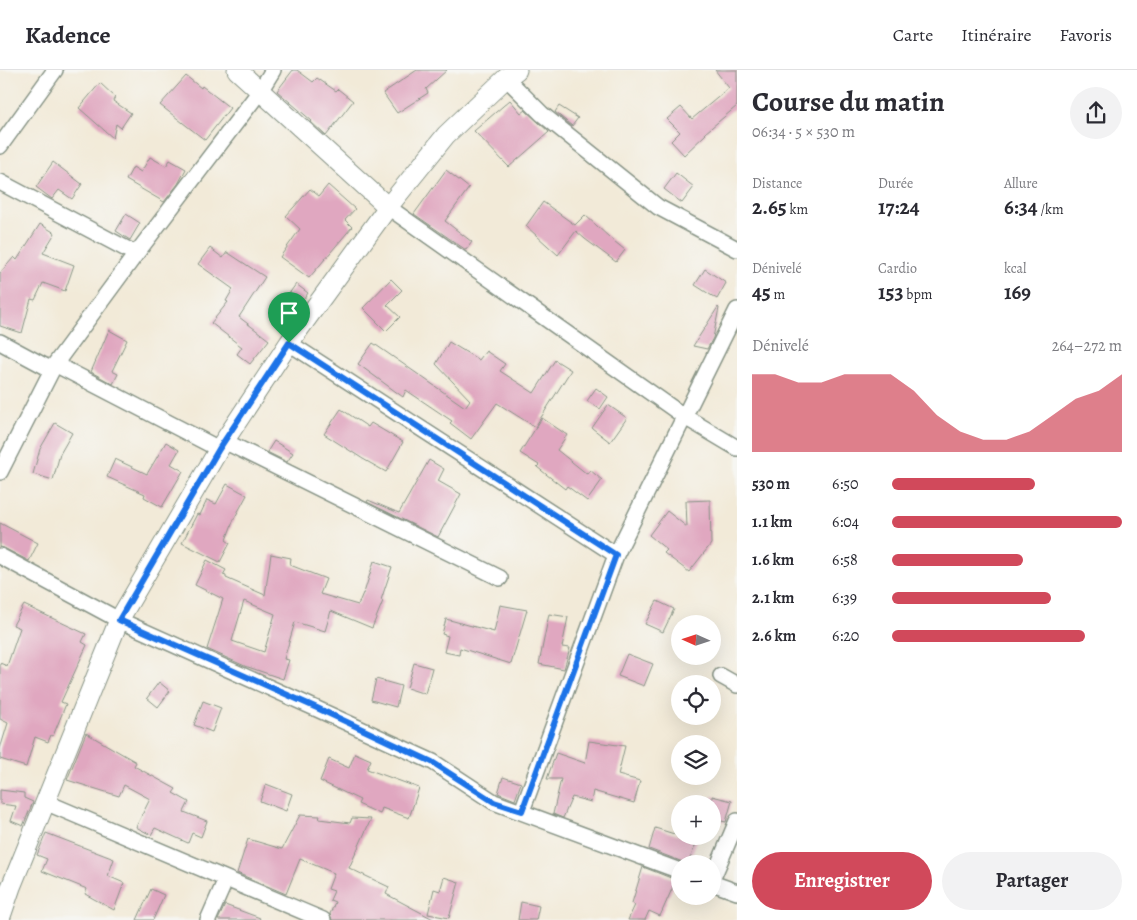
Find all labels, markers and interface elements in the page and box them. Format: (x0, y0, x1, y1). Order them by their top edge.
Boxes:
text: Kadence (25, 19, 111, 51)
text: Carte (893, 23, 933, 47)
text: Itinéraire (961, 23, 1032, 47)
text: Favoris (1060, 23, 1112, 47)
text: Course du matin (752, 83, 945, 121)
button: share (1070, 87, 1122, 139)
text: 06:34 · 5 × 530 m (752, 121, 855, 143)
text: Distance (752, 174, 802, 193)
text: Durée (878, 174, 913, 193)
text: Allure (1004, 174, 1038, 193)
text: 2.65 (752, 193, 787, 221)
text: 17:24 (878, 193, 920, 221)
text: 6:34 (1004, 193, 1038, 221)
text: km (787, 200, 808, 219)
text: /km (1038, 200, 1064, 219)
text: Dénivelé (752, 259, 802, 278)
text: Cardio (878, 259, 917, 278)
text: kcal (1004, 259, 1026, 278)
text: 45 (752, 278, 771, 306)
text: 153 (878, 278, 904, 306)
text: 169 (1004, 278, 1031, 306)
text: m (771, 285, 785, 304)
text: bpm (904, 285, 932, 304)
pin (268, 292, 310, 343)
icon: arrive (275, 299, 303, 327)
text: Dénivelé (752, 335, 809, 357)
text: 264–272 m (1052, 335, 1122, 357)
text: 530 m (752, 473, 790, 495)
text: 6:50 (832, 473, 859, 495)
text: 1.1 km (752, 511, 792, 533)
text: 6:04 (832, 511, 859, 533)
text: 1.6 km (752, 549, 794, 571)
text: 6:58 (832, 549, 858, 571)
text: 2.1 km (752, 587, 794, 609)
text: 6:39 (832, 587, 857, 609)
north arrow (671, 615, 721, 665)
map controls (671, 615, 721, 905)
text: 2.6 km (752, 625, 796, 647)
text: 6:20 (832, 625, 859, 647)
button: locate (671, 675, 721, 725)
button: layers (671, 735, 721, 785)
button: + (671, 795, 721, 845)
button: Enregistrer (752, 852, 932, 910)
button: Partager (942, 852, 1122, 910)
button: − (671, 855, 721, 905)

